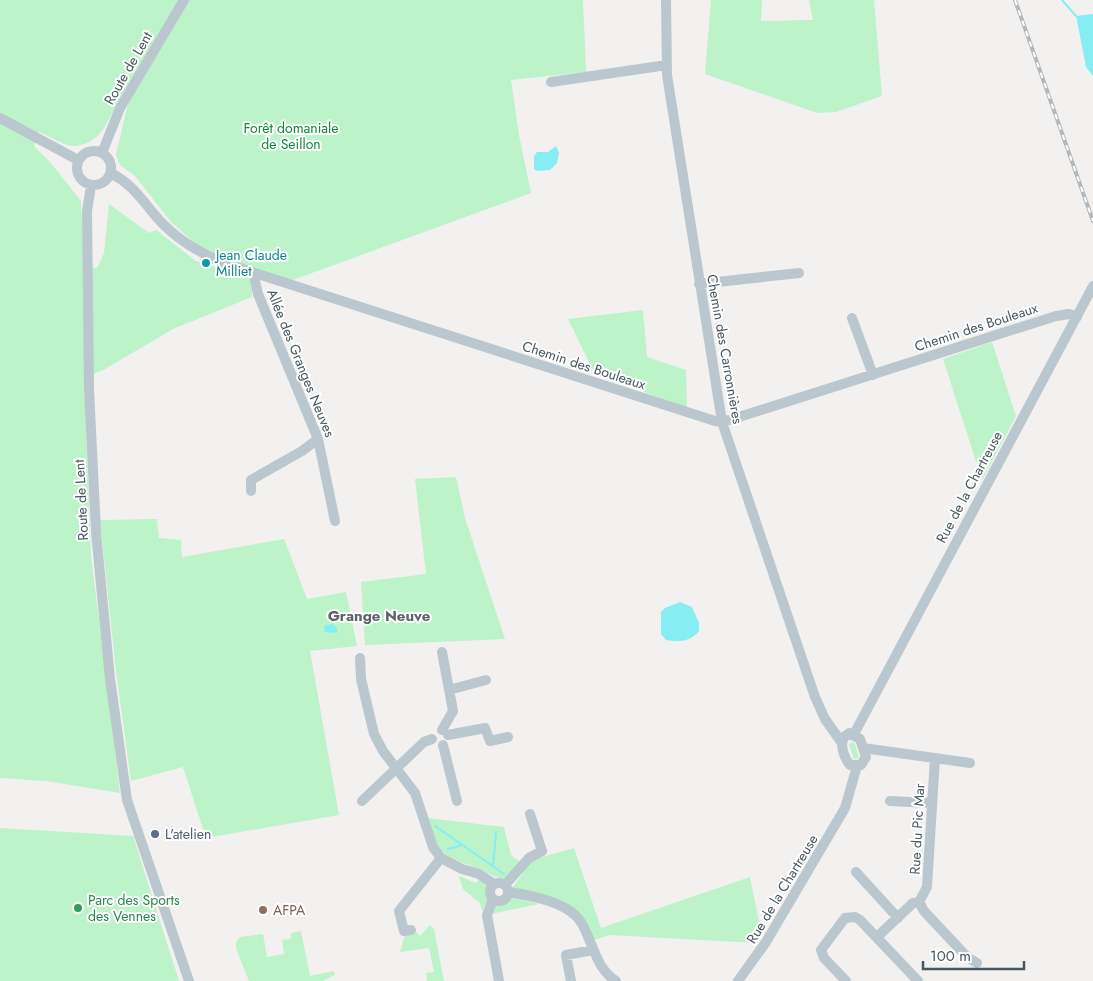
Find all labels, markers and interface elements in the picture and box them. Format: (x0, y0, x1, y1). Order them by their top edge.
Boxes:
street label: Route de Lent (99, 27, 157, 108)
park label: Forêt domaniale de Seillon (243, 118, 339, 154)
place label: Jean Claude Milliet (214, 245, 287, 281)
marker: Jean Claude Milliet (200, 257, 212, 269)
street label: Chemin des Carronnières (702, 273, 748, 426)
street label: Allée des Granges Neuves (262, 286, 340, 440)
street label: Chemin des Bouleaux (912, 298, 1040, 356)
street label: Chemin des Bouleaux (520, 336, 648, 394)
street label: Rue de la Chartreuse (931, 428, 1007, 546)
street label: Route de Lent (69, 458, 93, 541)
district label: Grange Neuve (328, 605, 431, 627)
street label: Rue du Pic Mar (905, 783, 929, 875)
place label: L'atelien (165, 824, 211, 844)
marker: L'atelien (149, 828, 161, 840)
street label: Rue de la Chartreuse (741, 831, 823, 947)
place label: Parc des Sports des Vennes (88, 890, 180, 926)
place label: AFPA (273, 900, 306, 920)
marker: Parc des Sports des Vennes (72, 902, 84, 914)
marker: AFPA (257, 904, 269, 916)
scale bar (923, 938, 1024, 970)
text: 100 m (930, 945, 971, 967)

